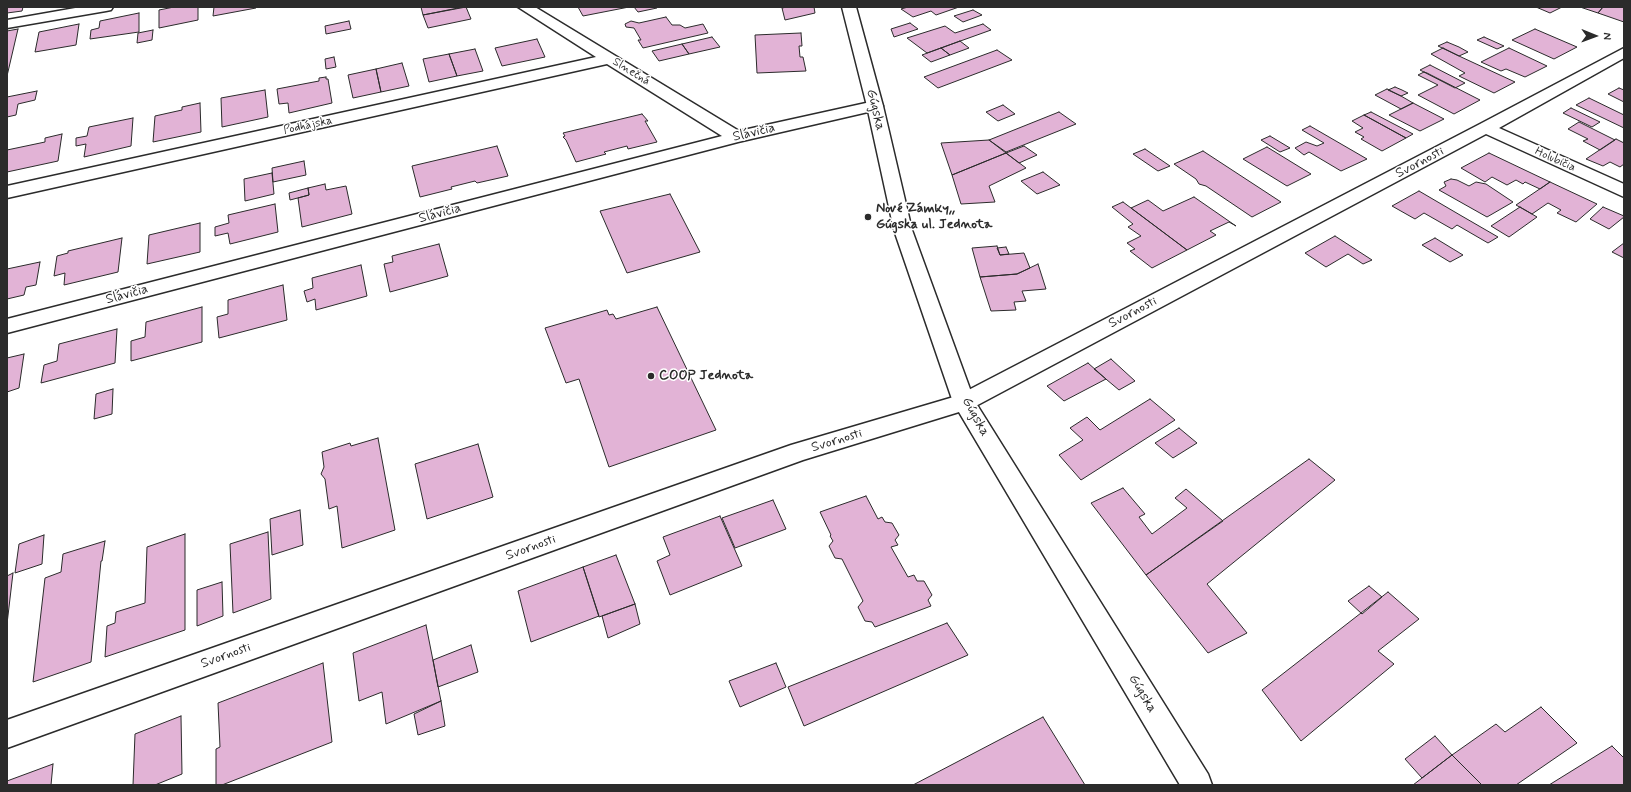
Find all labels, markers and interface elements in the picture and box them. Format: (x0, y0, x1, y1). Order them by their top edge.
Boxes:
north arrow (1575, 16, 1615, 56)
text: N (1600, 32, 1614, 40)
street label: Slnečná (610, 55, 652, 89)
street label: Gúgska (862, 88, 888, 132)
street label: Podhájska (282, 114, 334, 138)
street label: Slávičia (731, 120, 777, 146)
street label: Svornosti (1393, 143, 1447, 183)
street label: Holubičia (1532, 145, 1578, 175)
street label: Slávičia (417, 200, 463, 228)
place label: Nové Zámky,, Gúgska ul. Jednota (876, 201, 992, 234)
marker: Nové Zámky,, Gúgska ul. Jednota (863, 212, 873, 222)
street label: Slávičia (104, 281, 150, 309)
street label: Svornosti (1106, 293, 1160, 333)
place label: COOP Jednota (659, 368, 753, 384)
marker: COOP Jednota (646, 371, 656, 381)
street label: Gúgska (957, 395, 993, 439)
street label: Svornosti (810, 425, 864, 457)
street label: Svornosti (504, 531, 558, 565)
street label: Svornosti (199, 639, 253, 673)
street label: Gúgska (1124, 672, 1160, 716)

